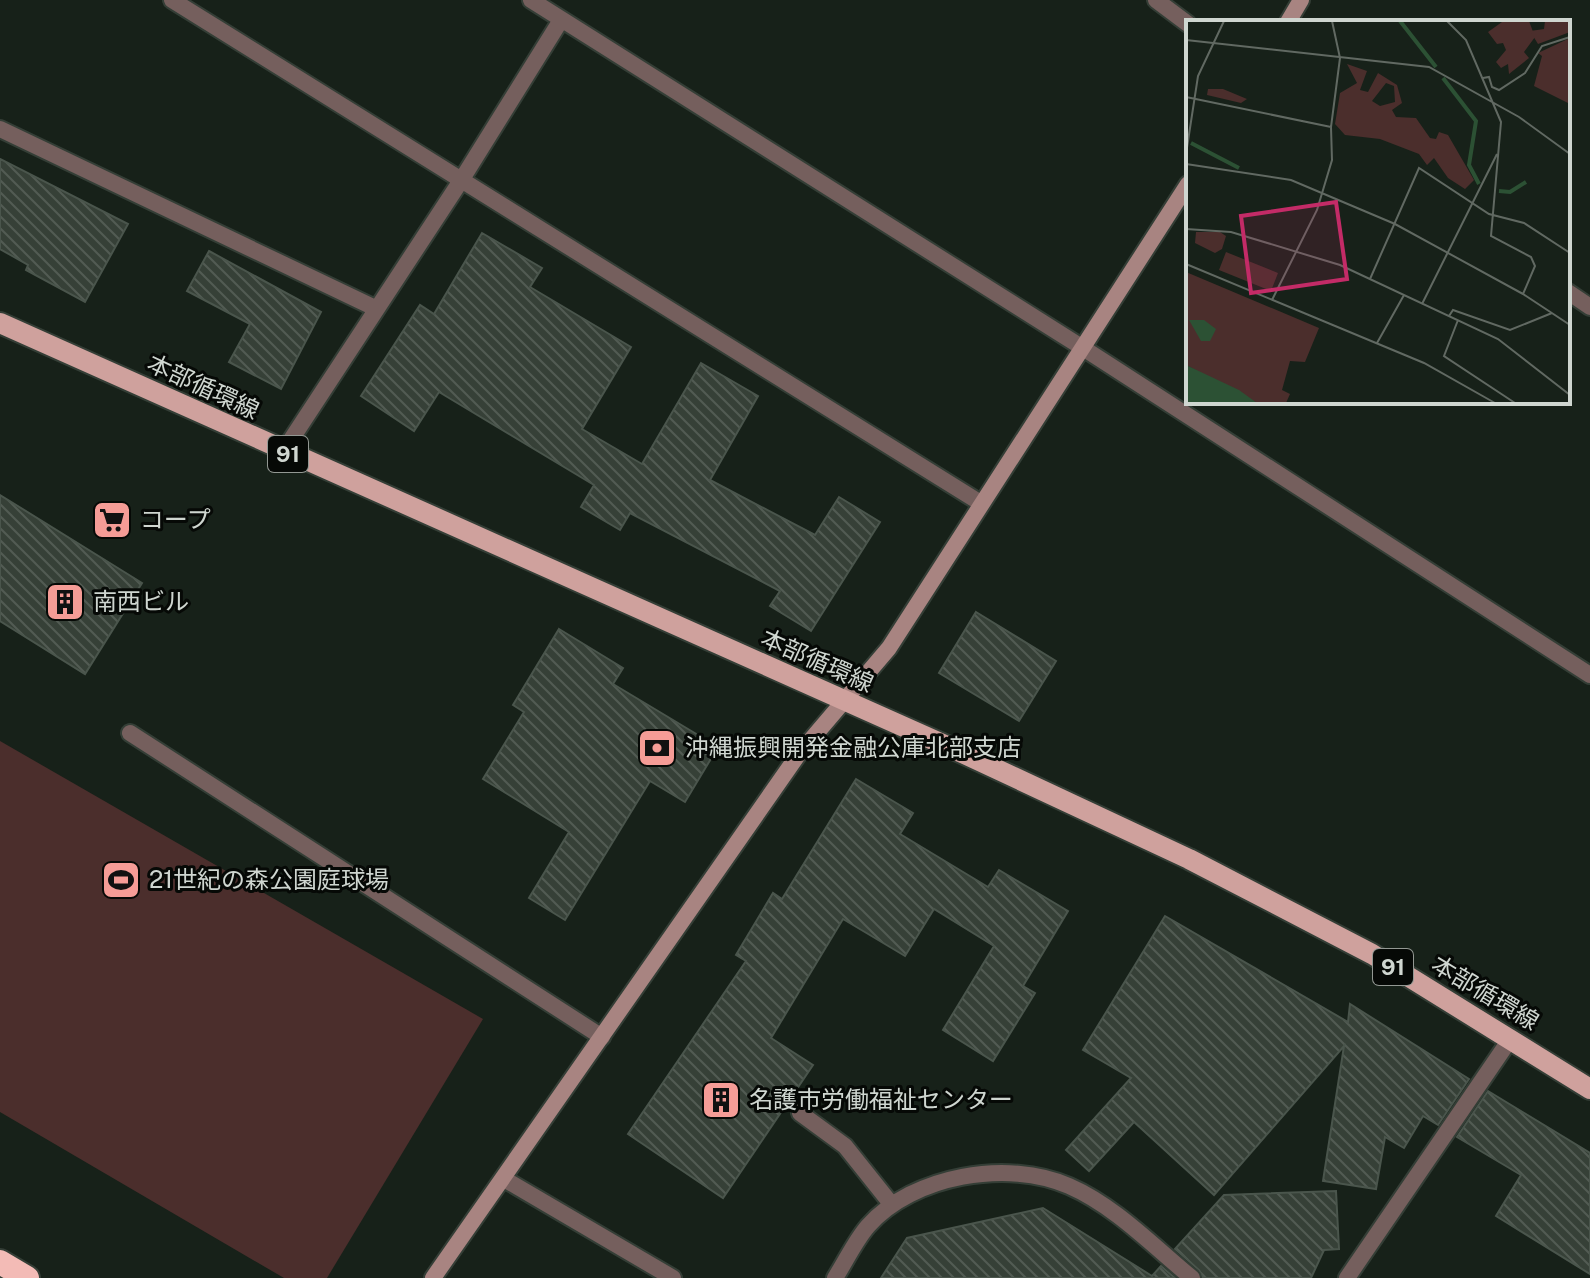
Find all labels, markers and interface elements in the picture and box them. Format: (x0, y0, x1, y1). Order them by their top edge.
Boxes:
inset map (1186, 20, 1570, 404)
street label: 本部循環線 (143, 348, 264, 424)
road number: 91 (268, 436, 308, 472)
supermarket icon: コープ (91, 499, 133, 541)
place label: コープ (140, 505, 211, 533)
building icon: 南西ビル (44, 581, 86, 623)
place label: 南西ビル (93, 587, 189, 615)
street label: 本部循環線 (757, 623, 878, 697)
bank icon: 沖縄振興開発金融公庫北部支店 (636, 727, 678, 769)
place label: 沖縄振興開発金融公庫北部支店 (685, 733, 1021, 761)
sports icon: 21世紀の森公園庭球場 (100, 859, 142, 901)
place label: 21世紀の森公園庭球場 (149, 865, 389, 893)
road number: 91 (1373, 949, 1413, 985)
street label: 本部循環線 (1427, 949, 1544, 1035)
building icon: 名護市労働福祉センター (700, 1079, 742, 1121)
place label: 名護市労働福祉センター (749, 1085, 1013, 1113)

